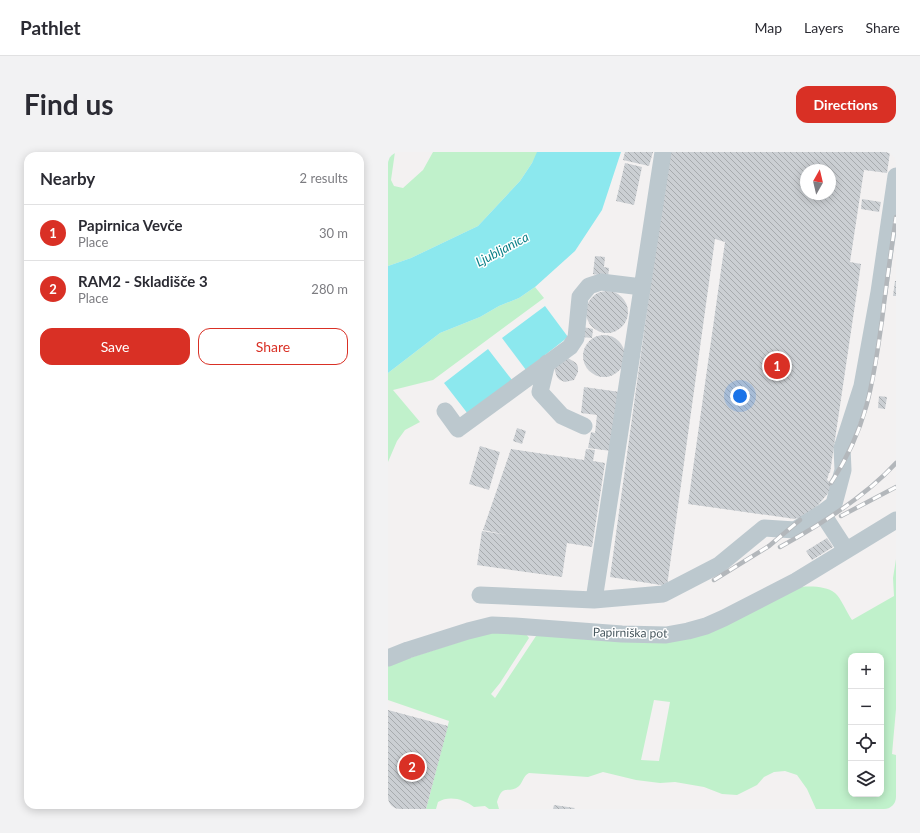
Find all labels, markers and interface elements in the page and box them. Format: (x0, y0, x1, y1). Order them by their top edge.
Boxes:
text: Pathlet (20, 16, 81, 39)
text: Map (754, 19, 782, 36)
text: Layers (804, 19, 844, 36)
text: Share (866, 19, 900, 36)
button: Directions (796, 86, 896, 123)
text: Find us (24, 87, 114, 121)
north arrow (800, 164, 836, 200)
text: Nearby (40, 168, 95, 189)
text: 2 results (300, 170, 348, 186)
text: Papirnica Vevče (78, 216, 183, 234)
text: 1 (49, 225, 57, 241)
text: 30 m (319, 225, 348, 241)
water label: Ljubljanica (473, 228, 532, 270)
text: Place (78, 234, 108, 250)
text: RAM2 - Skladišče 3 (78, 272, 208, 290)
text: 2 (49, 281, 57, 297)
text: 280 m (311, 281, 348, 297)
text: Place (78, 290, 108, 306)
button: Save (40, 328, 190, 365)
button: Share (198, 328, 348, 365)
pin: 1 (764, 351, 790, 381)
your location (730, 386, 750, 406)
street label: Papirniška pot (593, 624, 668, 641)
map controls (848, 653, 884, 797)
button: + (848, 653, 884, 689)
button: − (848, 689, 884, 725)
button: locate (848, 725, 884, 761)
pin: 2 (399, 752, 425, 782)
button: layers (848, 761, 884, 797)

